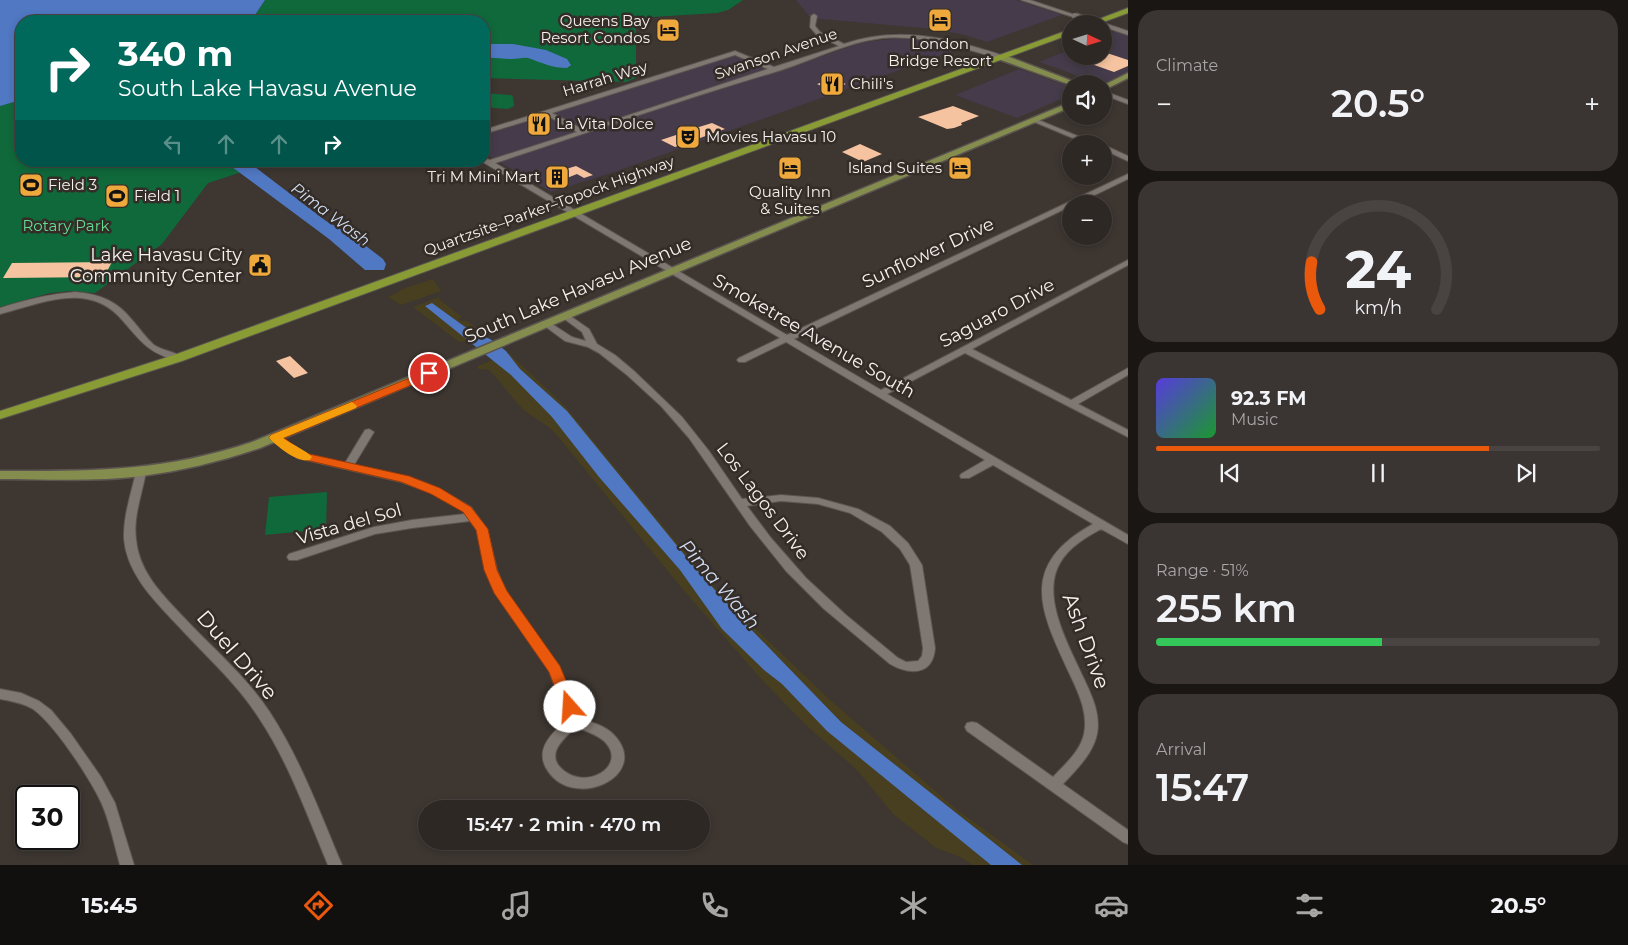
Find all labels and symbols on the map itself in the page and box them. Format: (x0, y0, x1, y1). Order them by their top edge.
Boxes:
hotel icon: London Bridge Resort (927, 7, 953, 33)
place label: Queens Bay Resort Condos (540, 11, 651, 47)
north arrow (1062, 15, 1112, 65)
hotel icon: Queens Bay Resort Condos (655, 17, 681, 43)
street label: Swanson Avenue (712, 24, 840, 83)
place label: London Bridge Resort (888, 34, 992, 70)
street label: Harrah Way (560, 56, 650, 100)
restaurant icon: Chili's (819, 71, 845, 97)
place label: Chili's (850, 74, 893, 93)
restaurant icon: La Vita Dolce (526, 111, 552, 137)
place label: La Vita Dolce (556, 114, 654, 133)
theatre icon: Movies Havasu 10 (675, 124, 701, 150)
place label: Movies Havasu 10 (706, 127, 836, 146)
street label: Quartzsite–Parker–Topock Highway (421, 151, 677, 260)
hotel icon: Quality Inn & Suites (777, 155, 803, 181)
hotel icon: Island Suites (947, 155, 973, 181)
place label: Island Suites (848, 158, 942, 177)
building icon: Tri M Mini Mart (544, 164, 570, 190)
place label: Tri M Mini Mart (428, 167, 540, 186)
sports icon: Field 3 (18, 172, 44, 198)
place label: Field 3 (48, 175, 97, 194)
water label: Pima Wash (288, 179, 374, 250)
place label: Quality Inn & Suites (749, 182, 831, 218)
sports icon: Field 1 (104, 183, 130, 209)
place label: Field 1 (134, 186, 180, 205)
street label: Sunflower Drive (859, 213, 997, 293)
park label: Rotary Park (22, 216, 110, 235)
street label: South Lake Havasu Avenue (461, 232, 695, 348)
place label: Lake Havasu City Community Center (70, 244, 242, 287)
public building icon: Lake Havasu City Community Center (247, 252, 273, 278)
street label: Smoketree Avenue South (709, 269, 919, 403)
street label: Saguaro Drive (936, 273, 1058, 352)
pin (408, 352, 450, 394)
street label: Los Lagos Drive (712, 438, 814, 564)
street label: Vista del Sol (294, 499, 404, 549)
water label: Pima Wash (674, 535, 765, 634)
street label: Ash Drive (1058, 590, 1115, 692)
street label: Duel Drive (192, 605, 283, 704)
position arrow (543, 680, 595, 732)
speed limit sign: 30 (15, 785, 80, 850)

